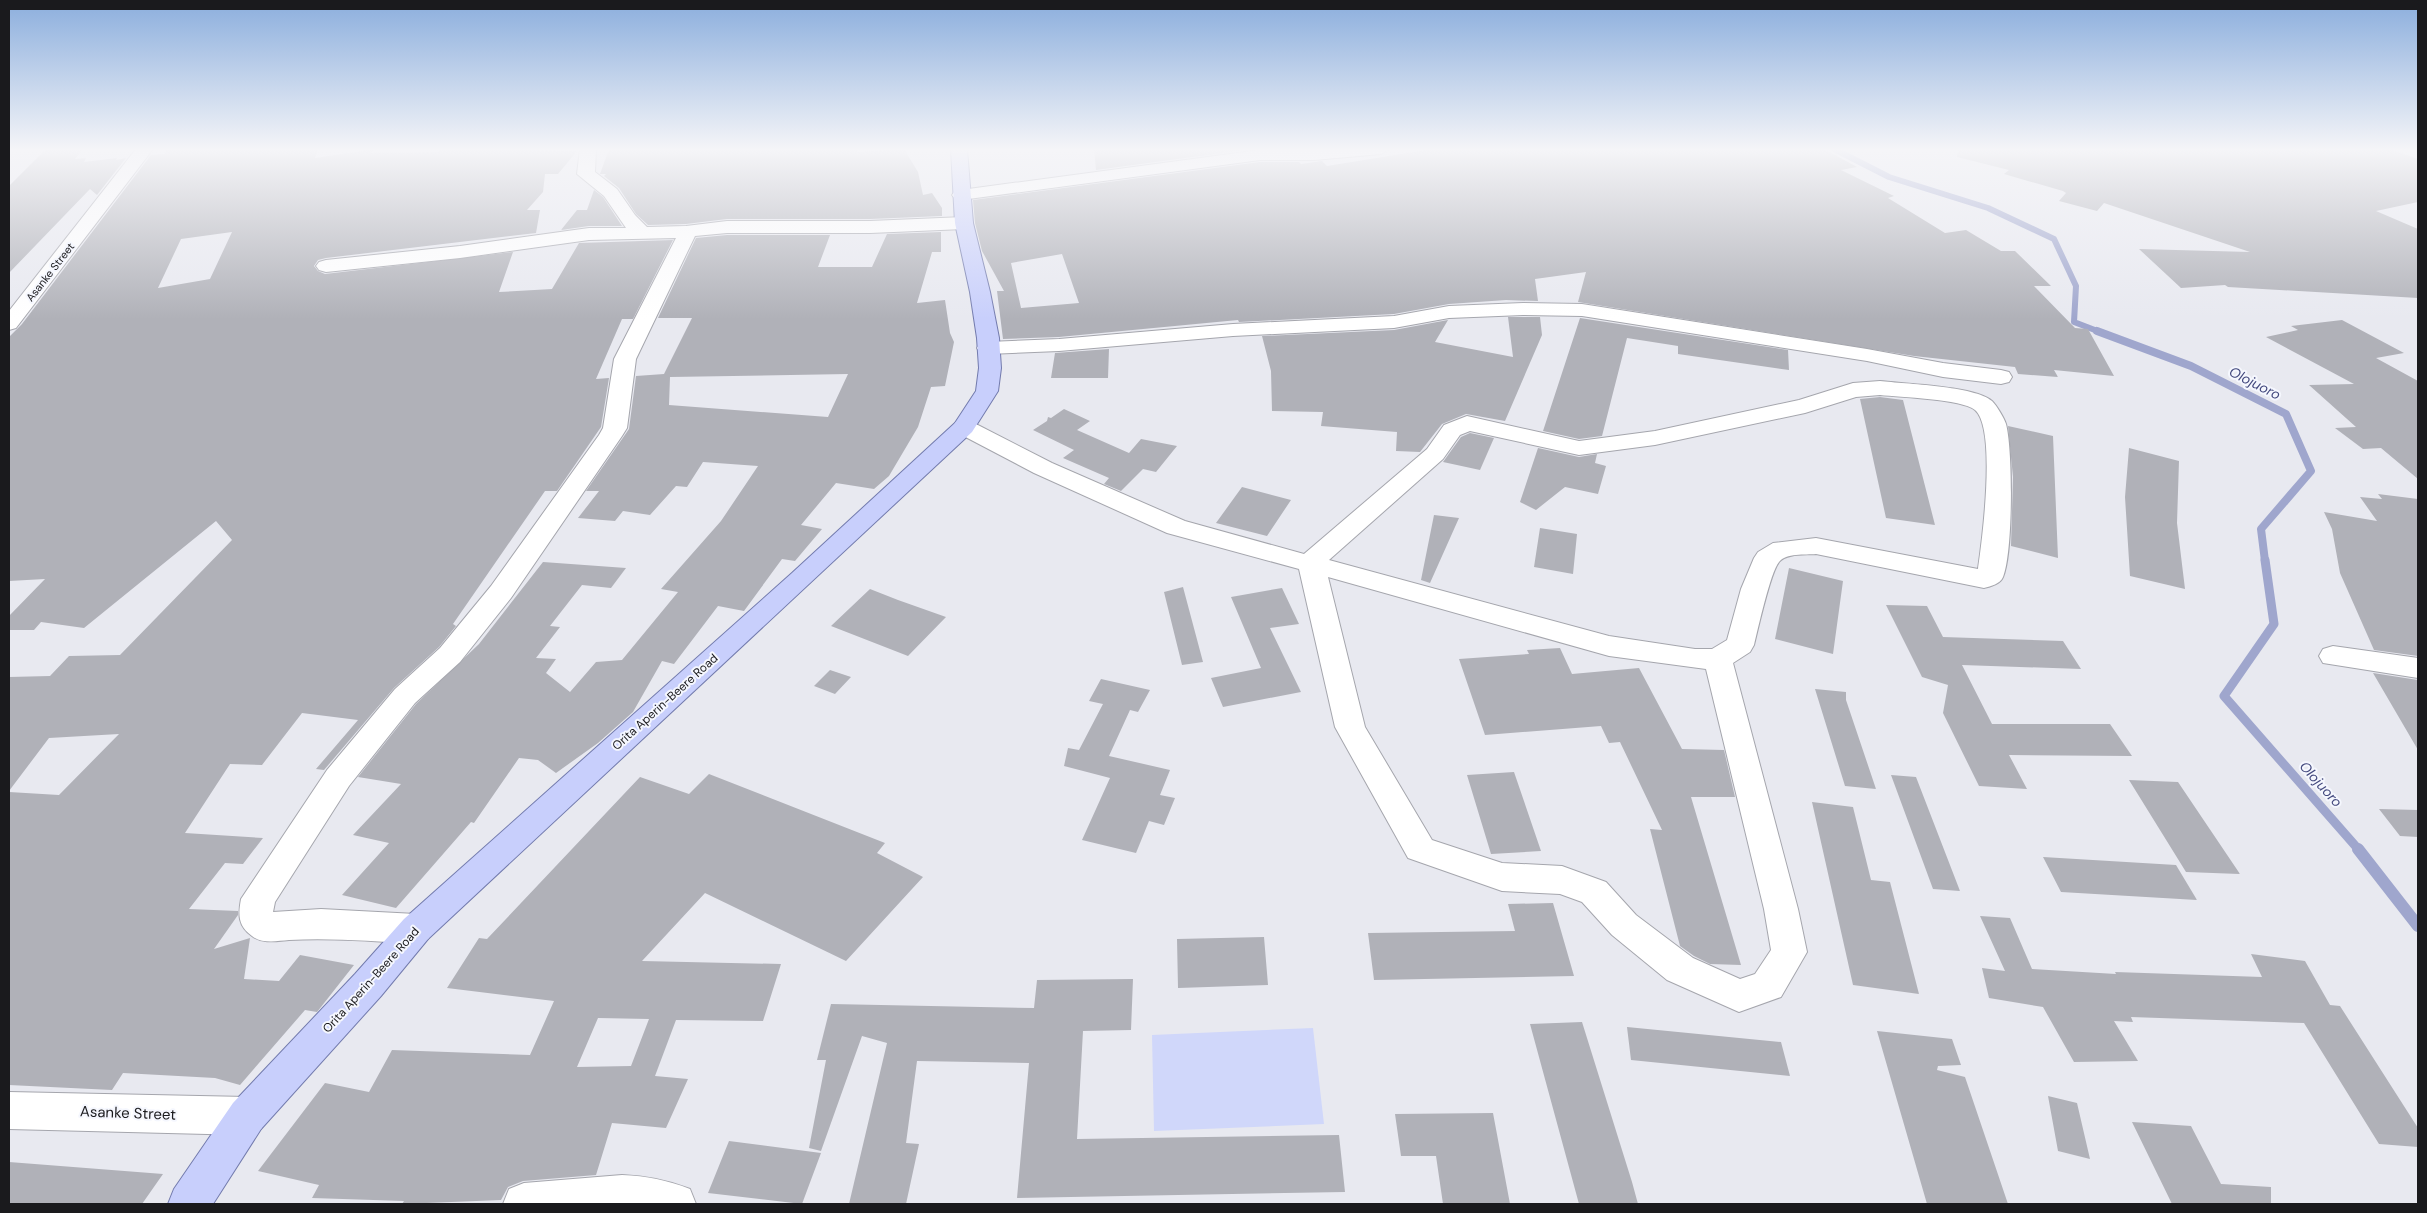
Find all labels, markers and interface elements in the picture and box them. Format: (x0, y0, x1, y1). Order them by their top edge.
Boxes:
street label: Asanke Street (23, 240, 77, 304)
water label: Olojuoro (2226, 362, 2284, 404)
street label: Orita Aperin-Beere Road (609, 650, 721, 754)
water label: Olojuoro (2296, 757, 2346, 811)
street label: Orita Aperin-Beere Road (319, 924, 423, 1036)
street label: Asanke Street (80, 1101, 177, 1125)

